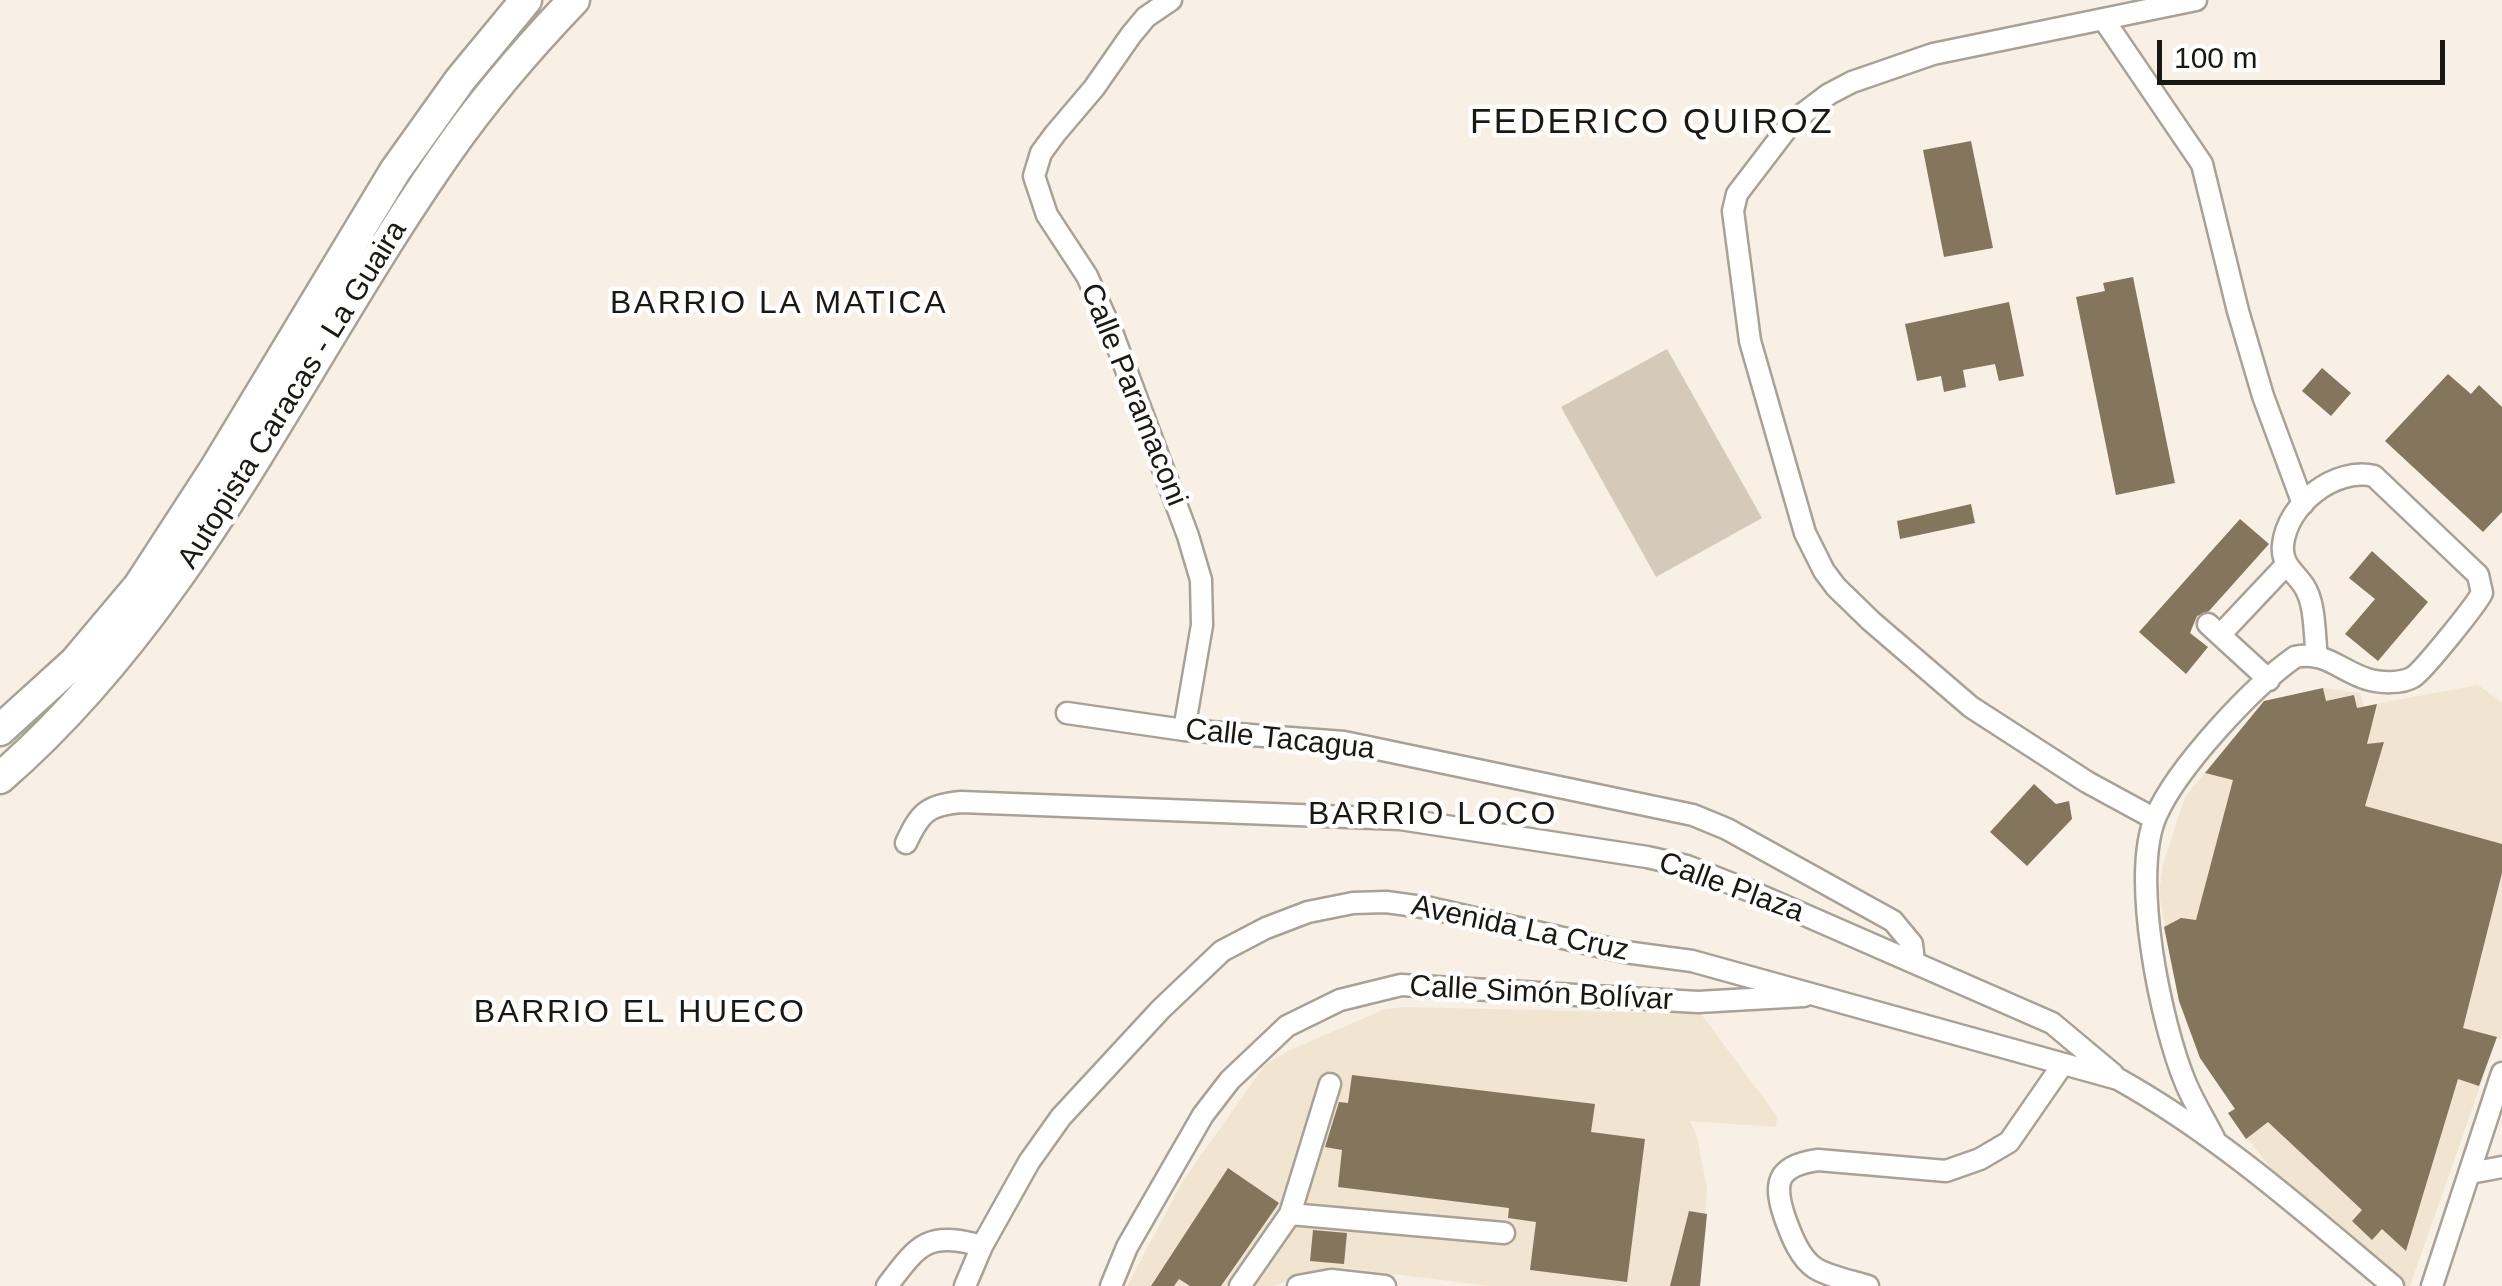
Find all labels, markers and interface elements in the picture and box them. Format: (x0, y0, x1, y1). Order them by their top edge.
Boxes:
scale bar (2162, 20, 2450, 82)
text: 100 m (2174, 41, 2257, 74)
district label: FEDERICO QUIROZ (1470, 102, 1834, 144)
street label: Autopista Caracas - La Guaira (171, 214, 415, 576)
street label: Calle Paramaconi (1072, 278, 1194, 512)
district label: BARRIO LA MATICA (610, 285, 948, 323)
street label: Calle Tacagua (1184, 712, 1376, 768)
district label: BARRIO LOCO (1308, 796, 1558, 834)
street label: Calle Plaza (1654, 845, 1808, 931)
street label: Avenida La Cruz (1408, 888, 1632, 970)
street label: Calle Simón Bolívar (1409, 969, 1673, 1019)
district label: BARRIO EL HUECO (474, 994, 806, 1032)

